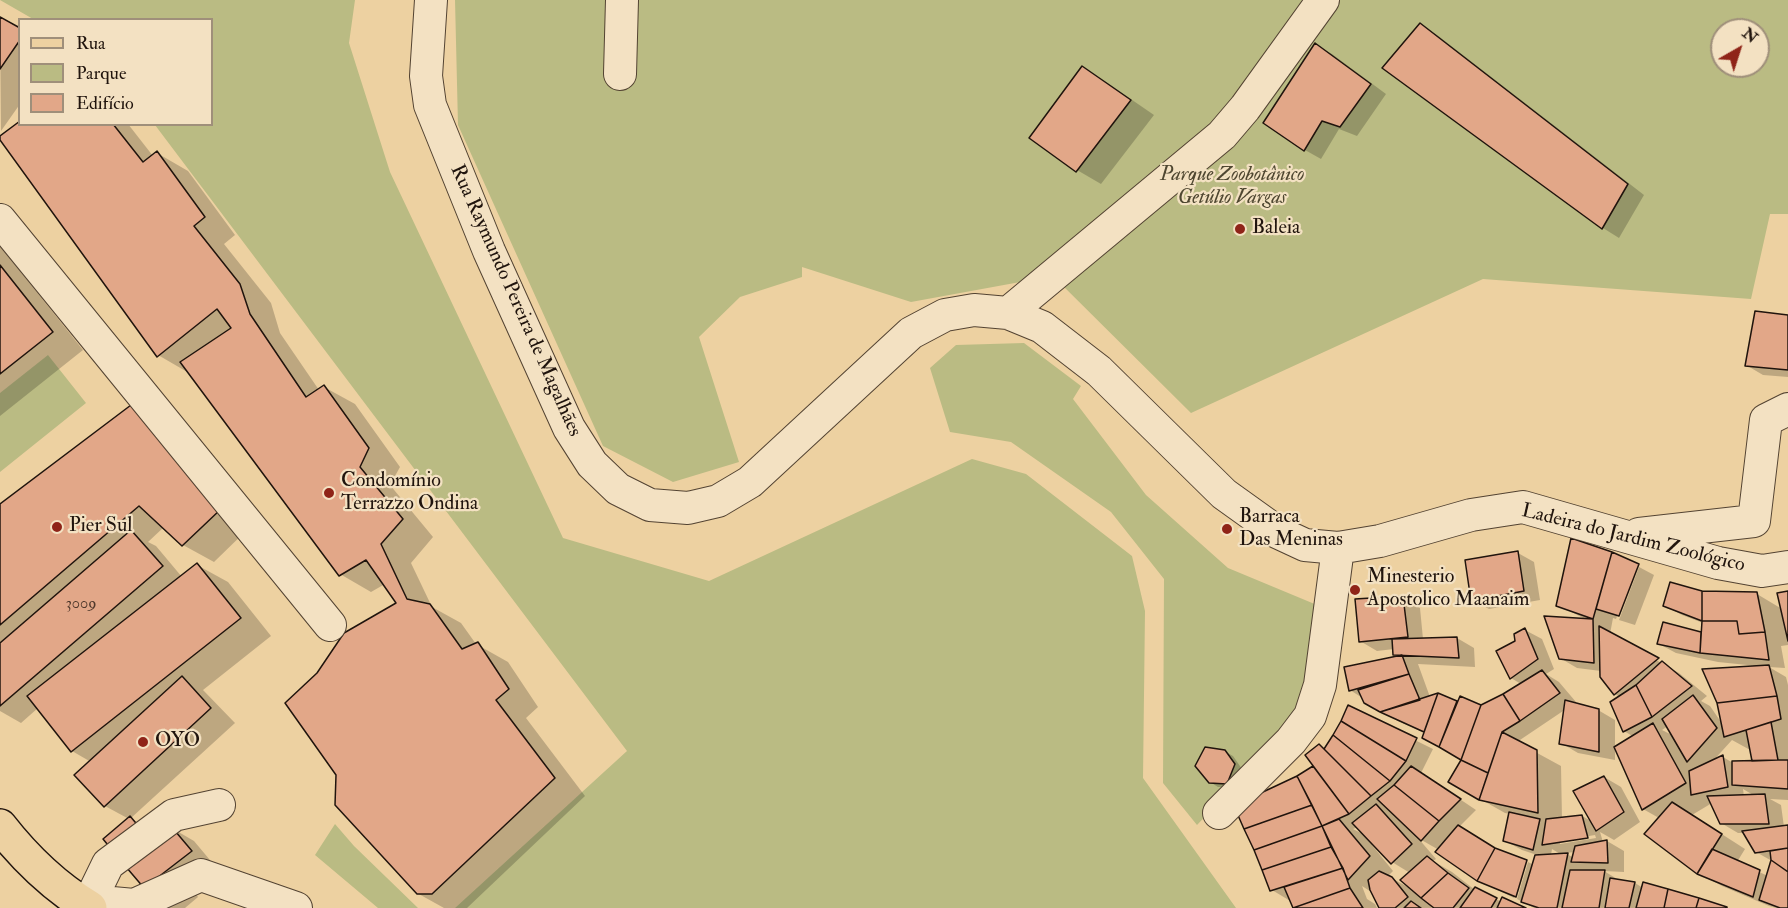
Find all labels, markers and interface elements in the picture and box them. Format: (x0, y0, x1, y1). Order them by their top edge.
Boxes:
legend (18, 18, 213, 126)
north arrow (1710, 18, 1770, 78)
text: N (1738, 23, 1762, 48)
text: Rua (76, 32, 105, 55)
text: Parque (76, 62, 126, 85)
text: Edifício (76, 92, 134, 115)
street label: Rua Raymundo Pereira de Magalhães (444, 161, 586, 441)
park label: Parque Zoobotânico Getúlio Vargas (1160, 164, 1304, 211)
place label: Baleia (1252, 217, 1300, 241)
marker: Baleia (1233, 222, 1247, 236)
place label: Condomínio Terrazzo Ondina (341, 470, 478, 517)
marker: Condomínio Terrazzo Ondina (322, 486, 336, 500)
street label: Ladeira do Jardim Zoológico (1519, 500, 1747, 578)
place label: Barraca Das Meninas (1239, 506, 1343, 553)
place label: Pier Sul (69, 515, 132, 539)
marker: Pier Sul (50, 520, 64, 534)
marker: Barraca Das Meninas (1220, 522, 1234, 536)
place label: Minesterio Apostolico Maanaim (1367, 566, 1529, 613)
marker: Minesterio Apostolico Maanaim (1348, 583, 1362, 597)
house number: 3009 (66, 595, 96, 615)
place label: OYO (155, 730, 200, 754)
marker: OYO (136, 735, 150, 749)

